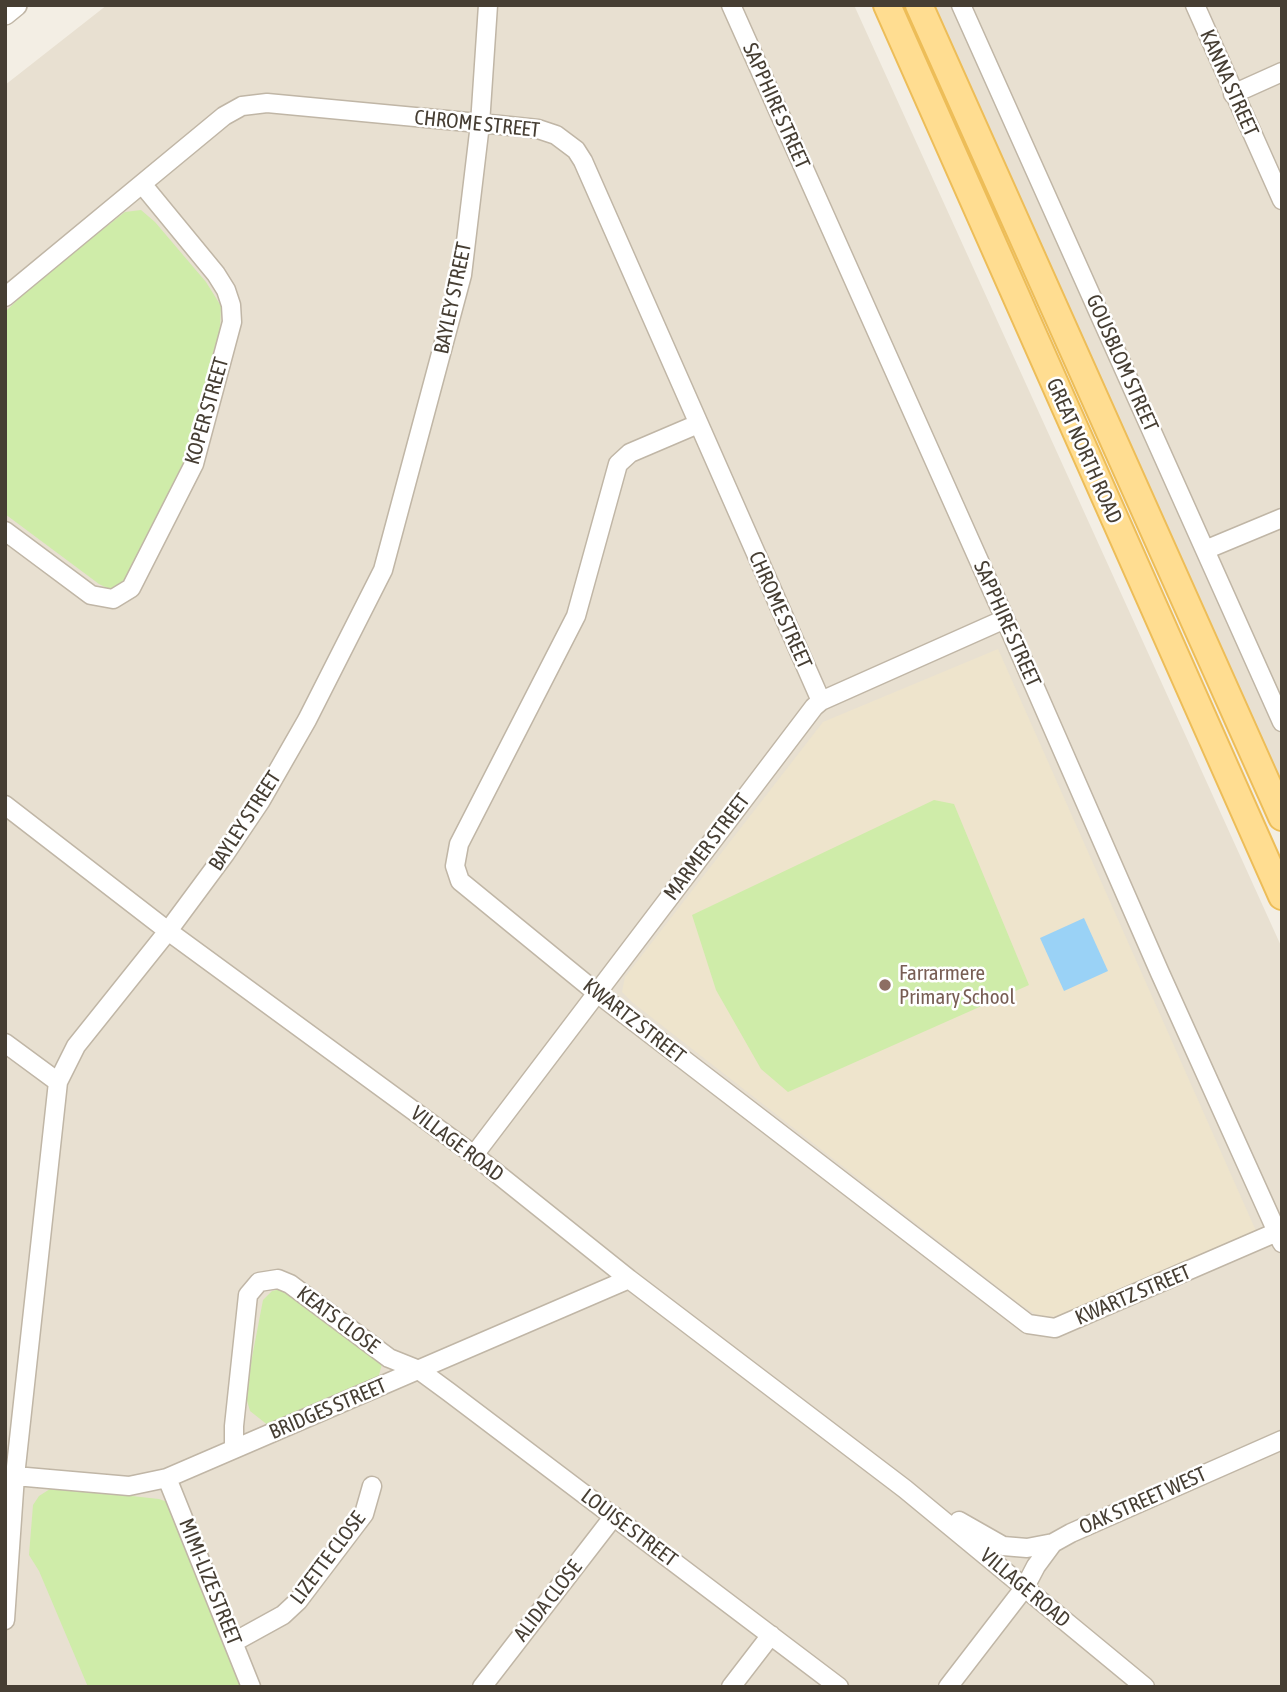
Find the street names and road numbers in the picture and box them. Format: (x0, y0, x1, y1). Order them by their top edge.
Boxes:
street label: KANNA STREET (1194, 26, 1264, 140)
street label: SAPPHIRE STREET (737, 39, 815, 173)
street label: CHROME STREET (413, 105, 541, 143)
street label: BAYLEY STREET (429, 240, 477, 356)
street label: GOUSBLOM STREET (1081, 291, 1163, 435)
street label: KOPER STREET (180, 355, 234, 467)
street label: GREAT NORTH ROAD (1041, 375, 1127, 527)
street label: CHROME STREET (743, 547, 817, 673)
street label: SAPPHIRE STREET (968, 557, 1046, 691)
street label: BAYLEY STREET (204, 767, 286, 875)
street label: MARMER STREET (659, 789, 755, 905)
street label: KWARTZ STREET (578, 973, 690, 1069)
street label: VILLAGE ROAD (406, 1101, 508, 1187)
street label: KWARTZ STREET (1071, 1259, 1195, 1331)
street label: KEATS CLOSE (292, 1281, 384, 1359)
street label: BRIDGES STREET (266, 1373, 390, 1445)
street label: OAK STREET WEST (1076, 1462, 1210, 1540)
street label: LOUISE STREET (576, 1484, 682, 1572)
street label: LIZETTE CLOSE (285, 1507, 371, 1609)
street label: MIMI-LIZE STREET (173, 1515, 247, 1649)
street label: VILLAGE ROAD (975, 1543, 1075, 1633)
street label: ALIDA CLOSE (509, 1555, 587, 1647)

